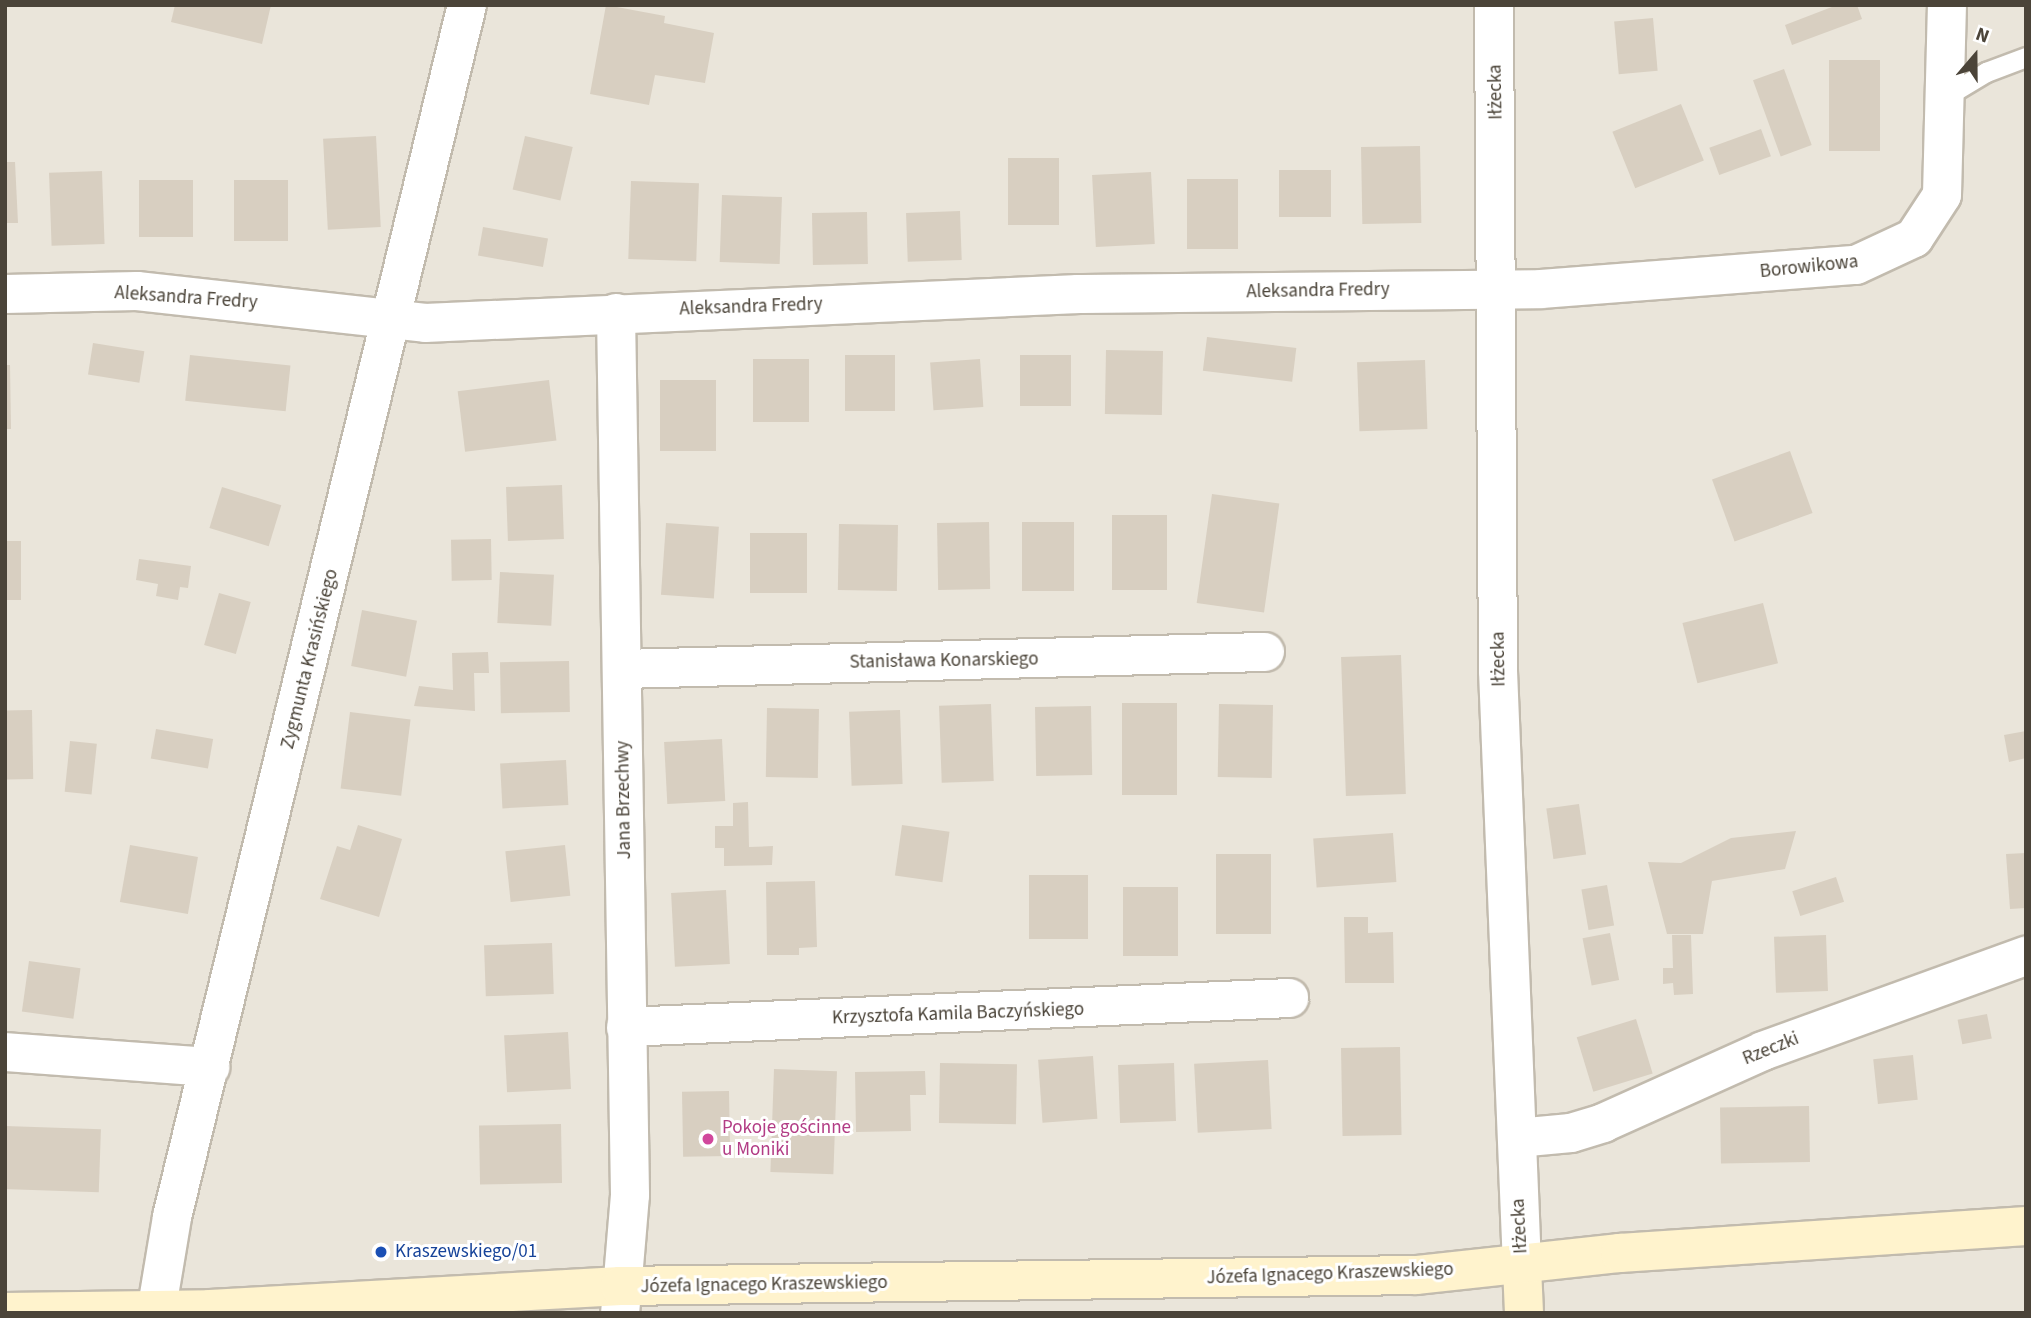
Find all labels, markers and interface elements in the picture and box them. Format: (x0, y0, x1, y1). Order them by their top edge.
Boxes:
north arrow (1940, 21, 2010, 91)
text: N (1972, 21, 1993, 51)
street label: Iłżecka (1484, 64, 1508, 120)
street label: Borowikowa (1759, 251, 1859, 283)
street label: Aleksandra Fredry (1246, 278, 1390, 304)
street label: Aleksandra Fredry (114, 282, 258, 314)
street label: Aleksandra Fredry (679, 293, 823, 321)
street label: Zygmunta Krasińskiego (277, 567, 343, 751)
street label: Iłżecka (1487, 631, 1511, 687)
street label: Stanisława Konarskiego (849, 648, 1039, 674)
street label: Jana Brzechwy (612, 740, 636, 860)
street label: Krzysztofa Kamila Baczyńskiego (832, 998, 1084, 1030)
street label: Rzeczki (1739, 1027, 1803, 1071)
place label: Pokoje gościnne u Moniki (722, 1117, 851, 1161)
marker: Pokoje gościnne u Moniki (700, 1131, 716, 1147)
street label: Iłżecka (1507, 1198, 1533, 1254)
place label: Kraszewskiego/01 (395, 1241, 537, 1263)
marker: Kraszewskiego/01 (373, 1244, 389, 1260)
street label: Józefa Ignacego Kraszewskiego (1206, 1258, 1454, 1290)
street label: Józefa Ignacego Kraszewskiego (640, 1271, 888, 1299)

